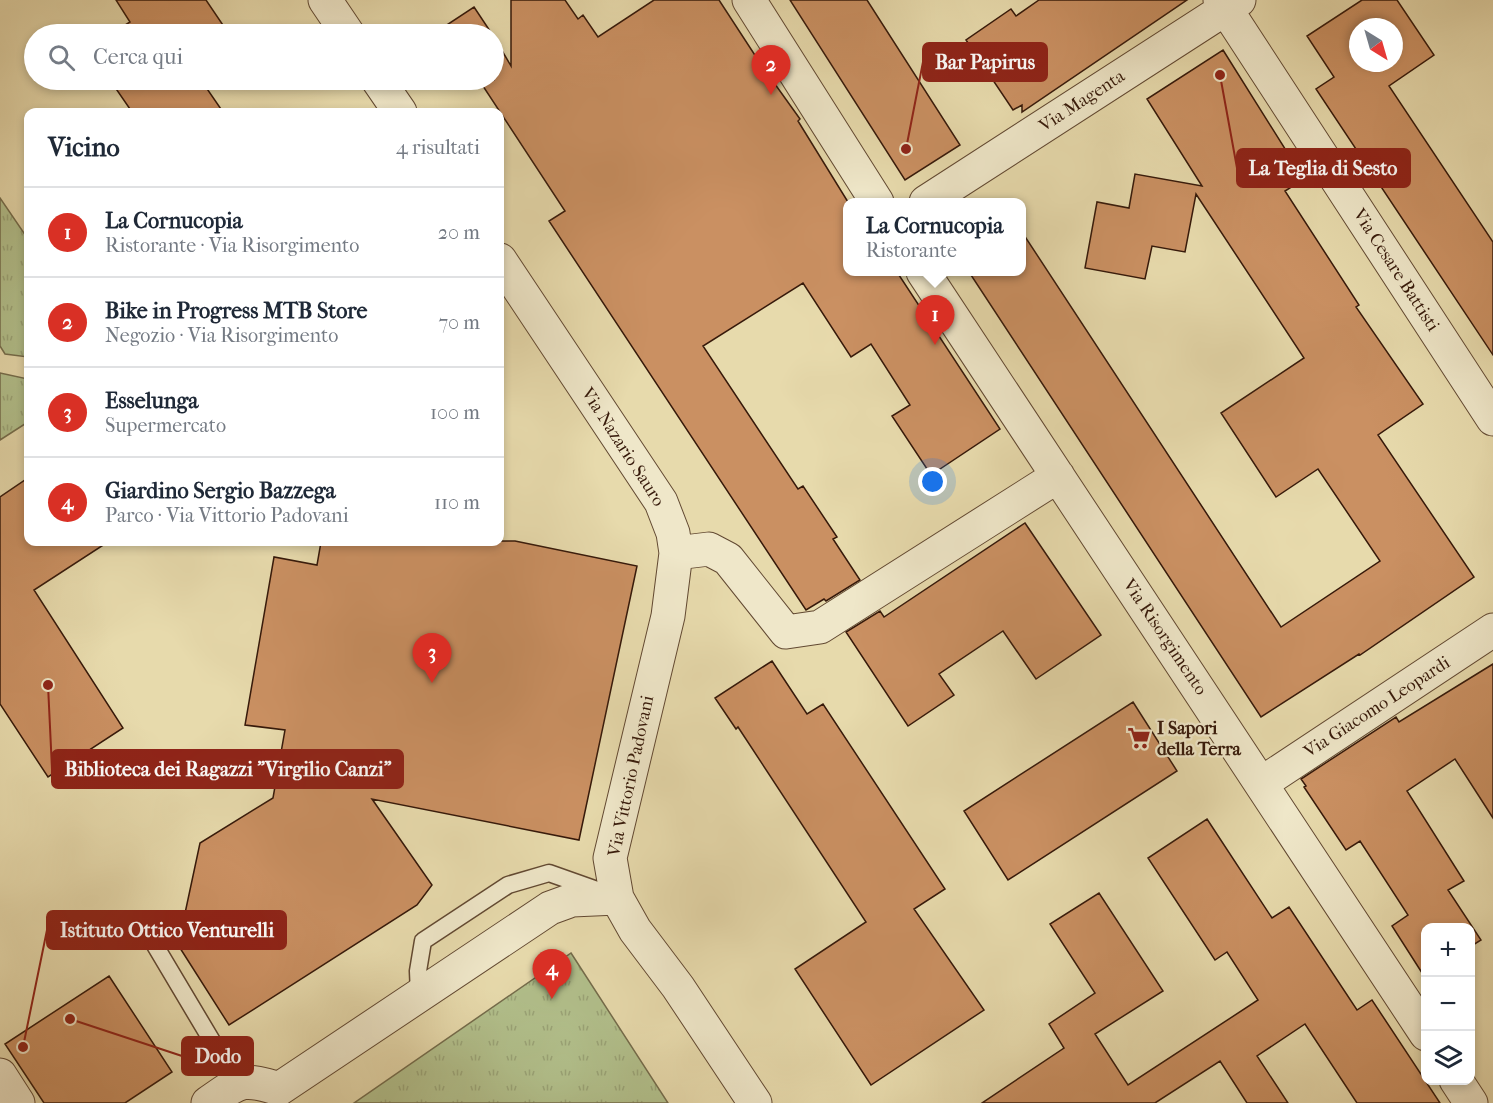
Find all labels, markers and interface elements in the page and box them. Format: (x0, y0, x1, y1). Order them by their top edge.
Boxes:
north arrow (1349, 18, 1403, 72)
search box (24, 24, 504, 90)
icon: search (45, 41, 78, 74)
callout: Bar Papirus (923, 43, 1047, 81)
text: Cerca qui (93, 44, 183, 70)
pin: 2 (752, 46, 790, 95)
text: Bar Papirus (935, 51, 1036, 74)
street label: Via Magenta (1035, 65, 1129, 137)
text: Vicino (48, 132, 120, 163)
text: 4 risultati (396, 136, 480, 159)
callout: La Teglia di Sesto (1237, 149, 1410, 187)
text: La Teglia di Sesto (1248, 157, 1398, 180)
popup (843, 198, 1026, 276)
street label: Via Cesare Battisti (1348, 204, 1444, 336)
text: La Cornucopia (105, 208, 243, 234)
text: La Cornucopia (866, 213, 1003, 239)
text: 1 (64, 221, 71, 244)
text: 20 m (438, 221, 480, 244)
text: Ristorante · Via Risorgimento (105, 234, 359, 257)
text: Ristorante (866, 239, 957, 262)
pin: 1 (916, 296, 954, 345)
text: Bike in Progress MTB Store (105, 298, 367, 324)
text: 2 (62, 311, 73, 334)
text: 70 m (438, 311, 480, 334)
text: Negozio · Via Risorgimento (105, 324, 338, 347)
street label: Via Nazario Sauro (576, 383, 669, 510)
text: Esselunga (105, 388, 199, 414)
text: 3 (63, 401, 72, 424)
text: 100 m (430, 401, 480, 424)
text: Supermercato (105, 414, 226, 437)
your location (918, 467, 947, 496)
text: Giardino Sergio Bazzega (105, 478, 336, 504)
text: 4 (62, 491, 73, 514)
text: 110 m (434, 491, 480, 514)
text: Parco · Via Vittorio Padovani (105, 504, 349, 527)
street label: Via Risorgimento (1118, 574, 1212, 699)
pin: 3 (412, 634, 452, 683)
street label: Via Giacomo Leopardi (1299, 652, 1455, 763)
street label: Via Vittorio Padovani (603, 693, 658, 859)
place label: I Sapori della Terra (1157, 718, 1242, 760)
supermarket icon: I Sapori della Terra (1126, 725, 1152, 751)
callout: Biblioteca dei Ragazzi "Virgilio Canzi" (52, 750, 403, 788)
text: Biblioteca dei Ragazzi "Virgilio Canzi" (64, 758, 392, 781)
callout: Istituto Ottico Venturelli (47, 911, 286, 949)
text: Istituto Ottico Venturelli (60, 919, 275, 942)
map controls (1421, 923, 1475, 1085)
button: + (1421, 923, 1475, 977)
pin: 4 (532, 950, 572, 999)
button: − (1421, 977, 1475, 1031)
button: layers (1421, 1031, 1475, 1085)
callout: Dodo (182, 1037, 253, 1075)
text: Dodo (195, 1045, 241, 1068)

